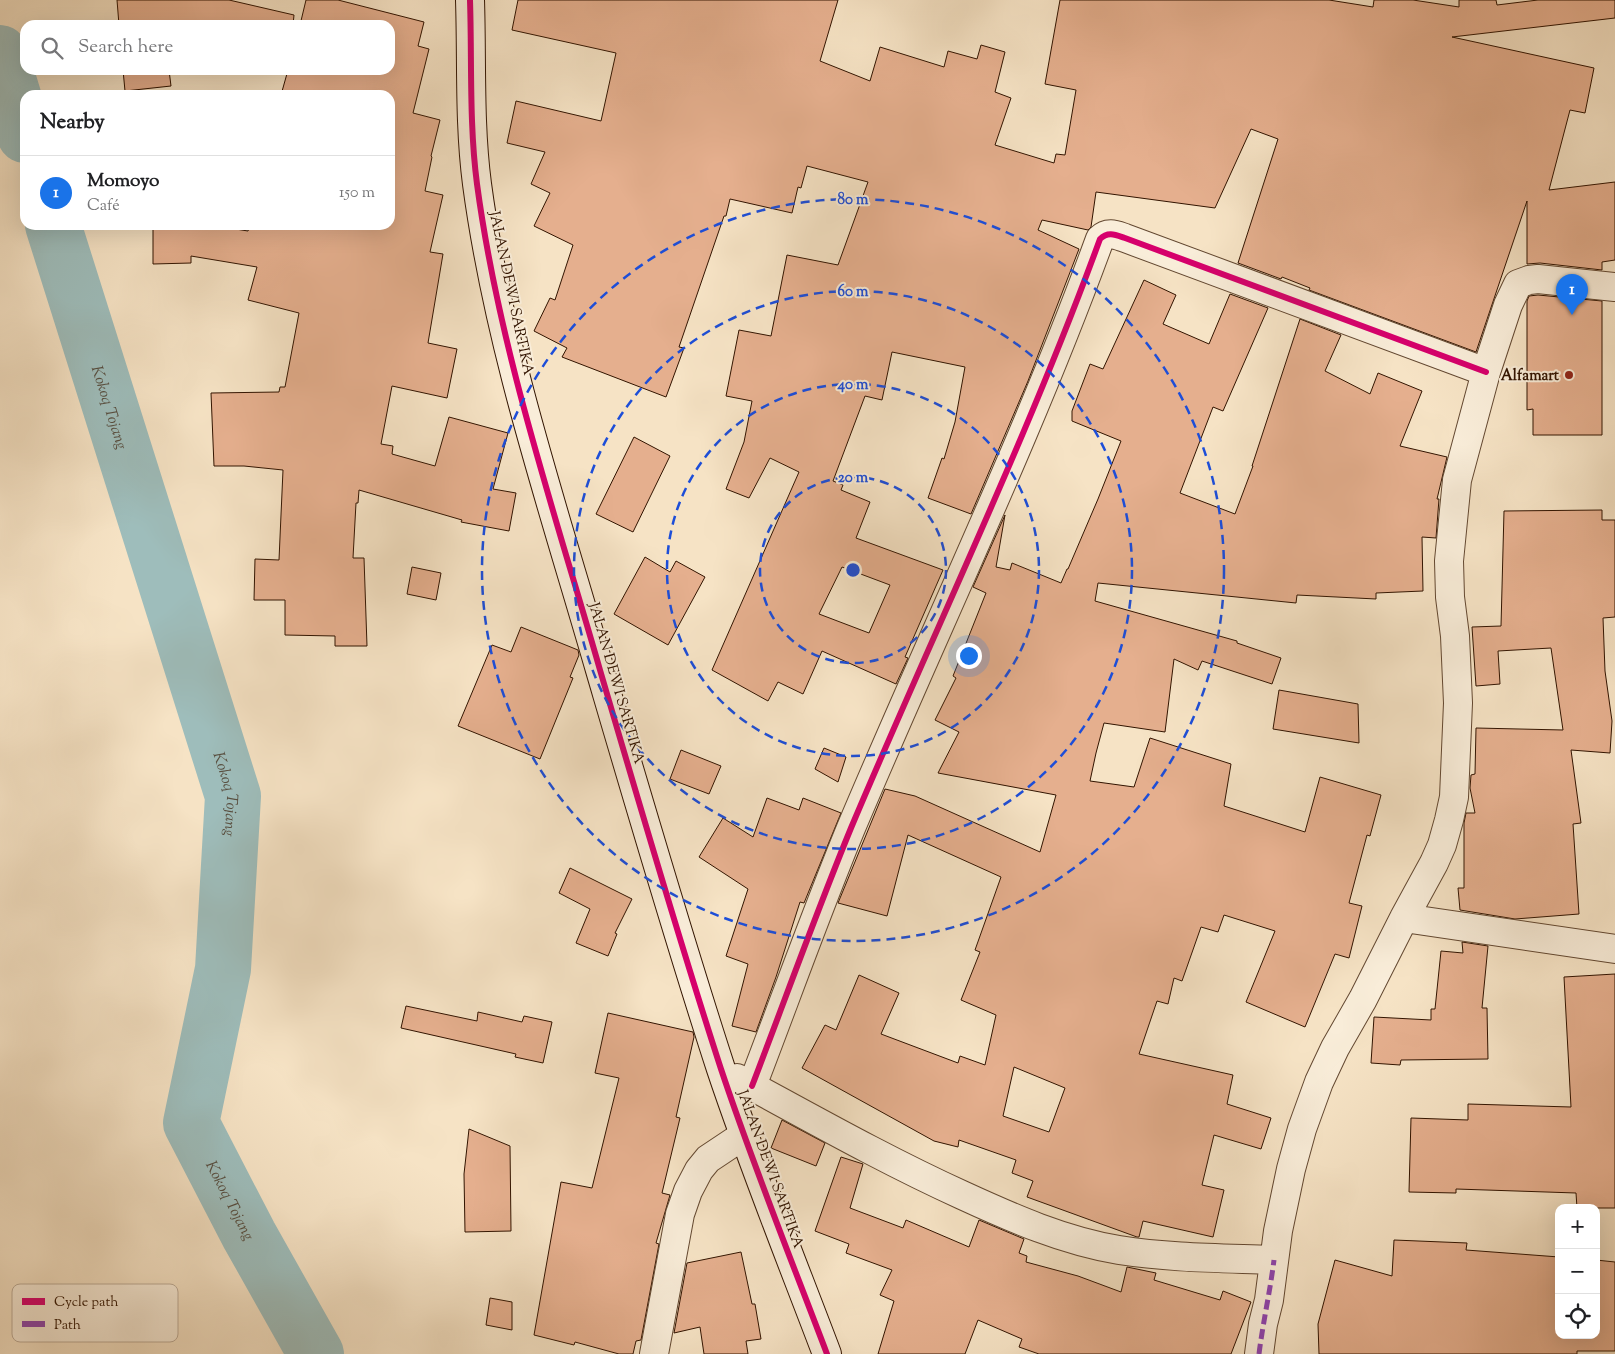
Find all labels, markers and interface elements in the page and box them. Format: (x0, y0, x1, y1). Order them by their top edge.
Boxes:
search box (20, 20, 395, 75)
icon: search (38, 34, 66, 62)
text: Search here (78, 34, 173, 61)
text: Nearby (40, 108, 105, 138)
text: Momoyo (87, 168, 159, 195)
text: 1 (53, 182, 59, 205)
text: 150 m (339, 182, 375, 205)
text: 80 m (837, 190, 869, 211)
text: Café (87, 195, 120, 218)
street label: JALAN DEWI SARTIKA (483, 208, 538, 377)
pin: 1 (1556, 274, 1588, 315)
text: 60 m (838, 282, 869, 303)
water label: Kokoq Tojang (84, 363, 132, 453)
place label: Alfamart (1501, 366, 1560, 387)
marker: Alfamart (1563, 369, 1575, 381)
text: 40 m (837, 375, 869, 396)
text: 20 m (838, 468, 869, 489)
centre of rings (844, 561, 862, 579)
street label: JALAN DEWI SARTIKA (582, 599, 649, 767)
your location (956, 643, 982, 669)
water label: Kokoq Tojang (206, 749, 242, 837)
street label: JALAN DEWI SARTIKA (731, 1086, 808, 1252)
water label: Kokoq Tojang (198, 1157, 259, 1246)
map controls (1555, 1204, 1600, 1339)
button: + (1555, 1204, 1600, 1249)
button: − (1555, 1249, 1600, 1294)
legend (12, 1284, 178, 1342)
text: Cycle path (54, 1293, 118, 1313)
button: locate (1555, 1294, 1600, 1339)
text: Path (54, 1316, 81, 1336)

